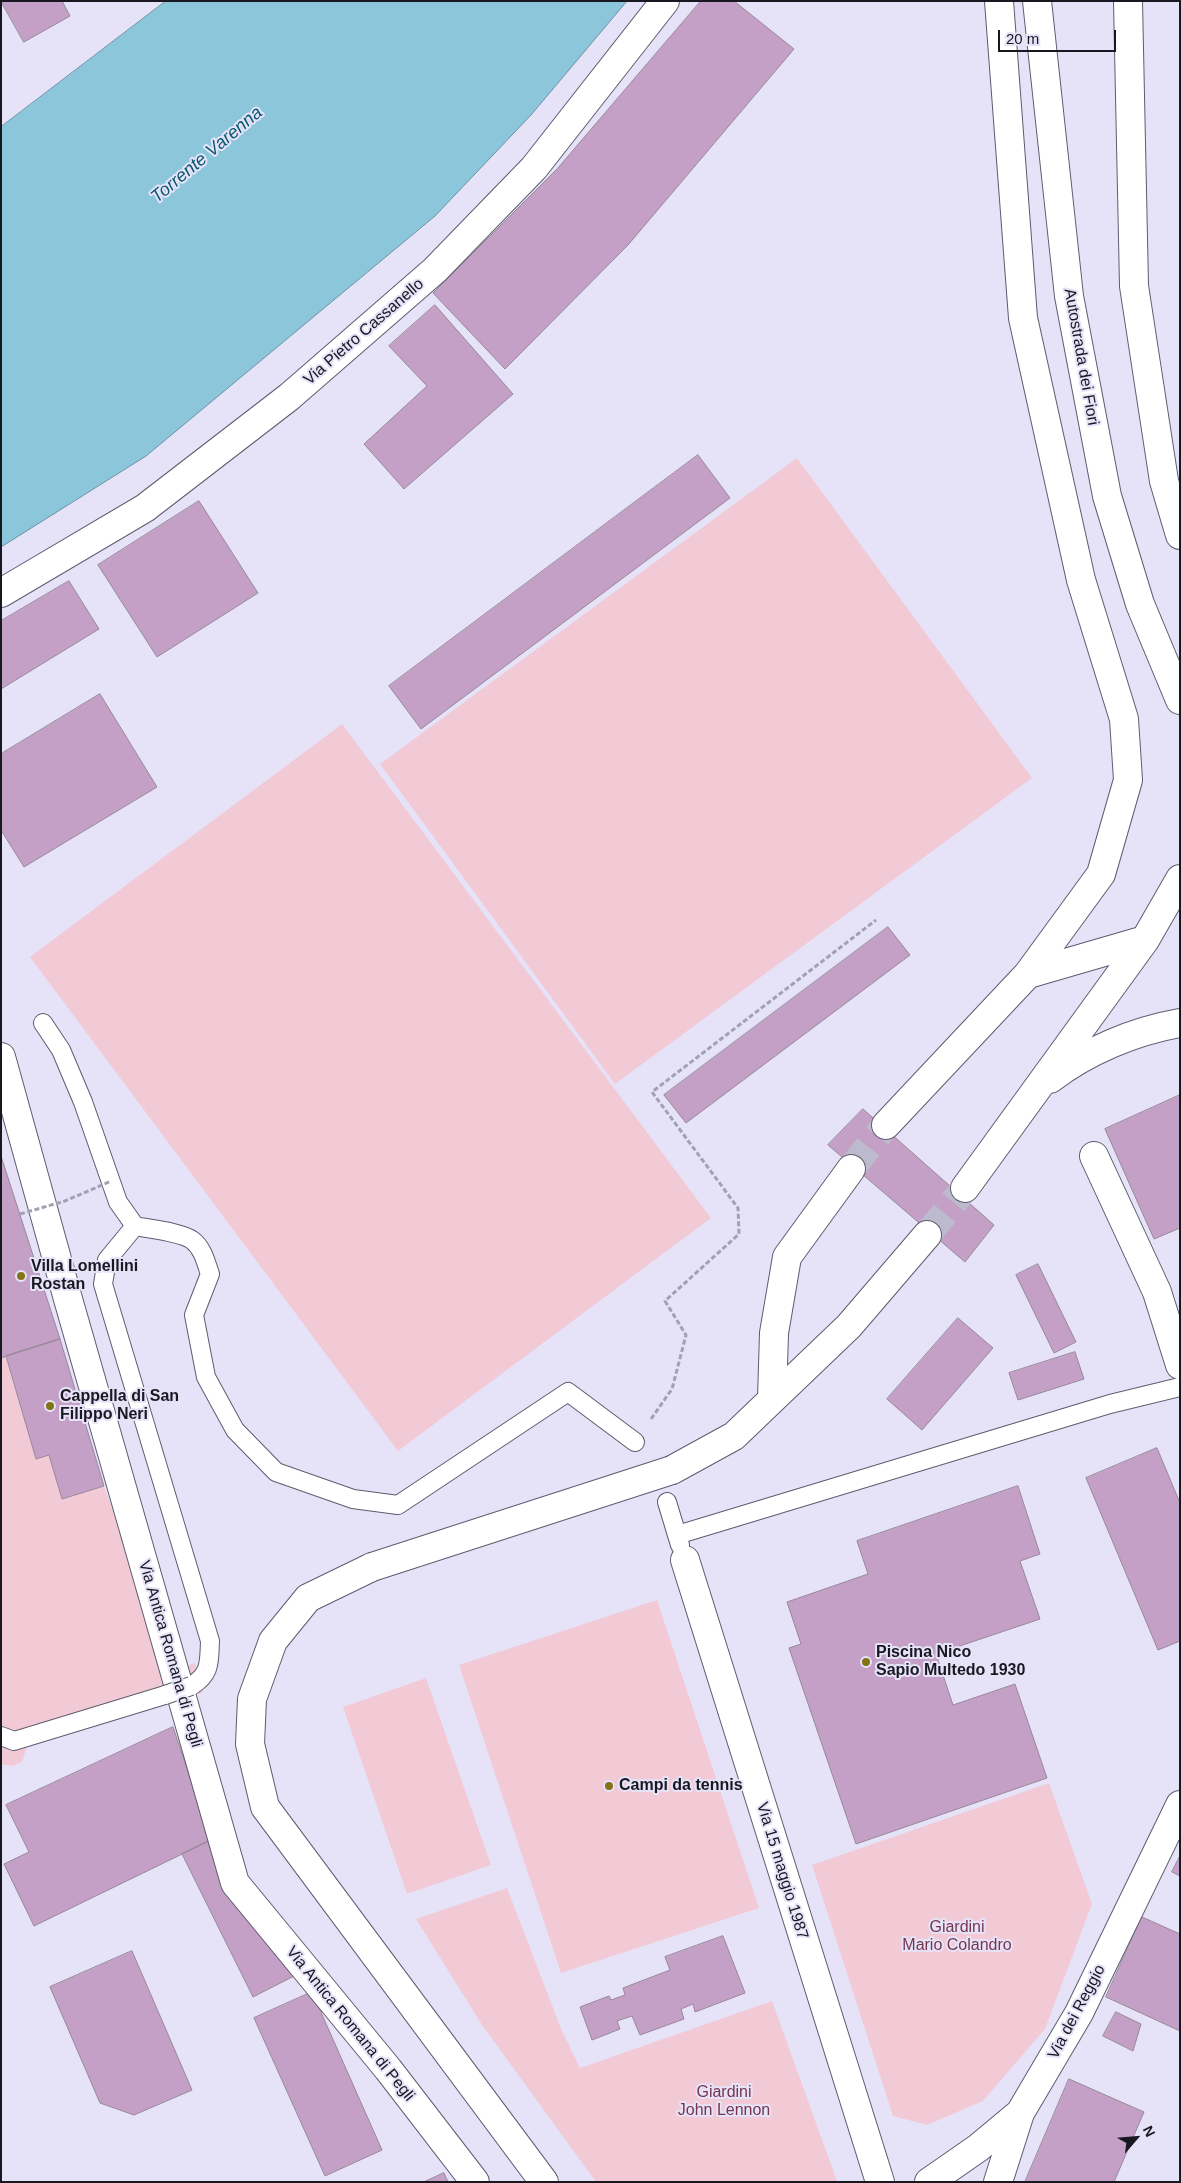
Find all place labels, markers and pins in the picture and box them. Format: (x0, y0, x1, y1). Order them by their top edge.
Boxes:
place label: Villa Lomellini Rostan (31, 1257, 138, 1295)
marker: Villa Lomellini Rostan (15, 1270, 27, 1282)
place label: Cappella di San Filippo Neri (60, 1387, 179, 1425)
marker: Cappella di San Filippo Neri (44, 1400, 56, 1412)
place label: Piscina Nico Sapio Multedo 1930 (876, 1643, 1025, 1681)
marker: Piscina Nico Sapio Multedo 1930 (860, 1656, 872, 1668)
place label: Campi da tennis (619, 1776, 743, 1796)
marker: Campi da tennis (603, 1780, 615, 1792)

